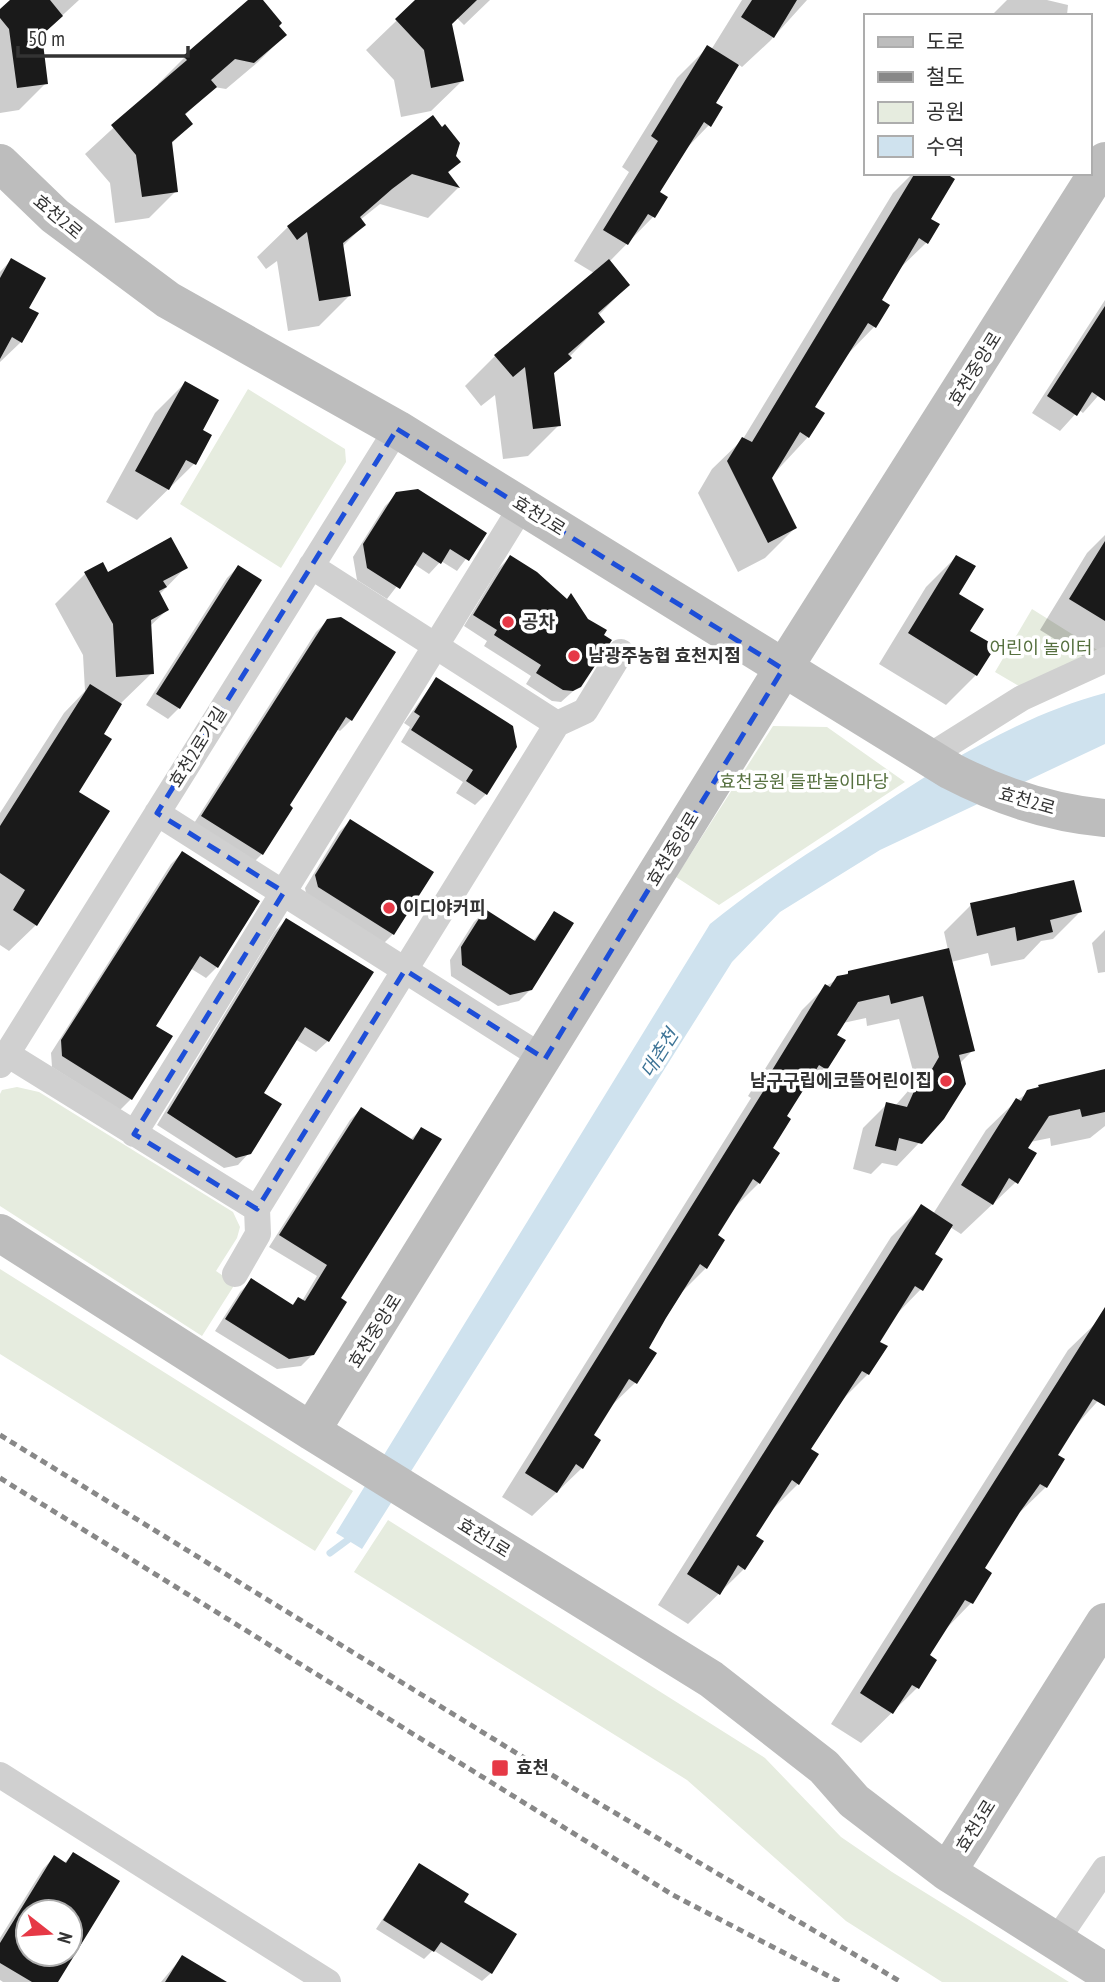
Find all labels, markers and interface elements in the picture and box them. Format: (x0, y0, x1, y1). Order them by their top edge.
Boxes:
scale bar (18, 14, 187, 58)
legend (864, 14, 1091, 175)
text: 50 m (28, 25, 65, 52)
text: 도로 (926, 28, 965, 55)
text: 철도 (926, 63, 965, 90)
text: 공원 (926, 98, 965, 125)
text: 수역 (926, 133, 965, 160)
street label: 효천2로 (29, 189, 88, 244)
street label: 효천중앙로 (943, 328, 1006, 410)
street label: 효천2로 (509, 491, 570, 541)
place label: 공차 (522, 610, 556, 633)
marker: 공차 (500, 614, 516, 630)
park label: 어린이 놀이터 (989, 636, 1093, 659)
place label: 남광주농협 효천지점 (588, 644, 741, 667)
marker: 남광주농협 효천지점 (566, 648, 582, 664)
street label: 효천2로가길 (164, 702, 231, 791)
park label: 효천공원 들판놀이마당 (719, 770, 889, 793)
street label: 효천2로 (996, 782, 1058, 820)
street label: 효천중앙로 (641, 807, 704, 890)
place label: 이디야커피 (403, 896, 486, 919)
marker: 이디야커피 (381, 900, 397, 916)
water label: 대촌천 (635, 1023, 684, 1082)
place label: 남구구립에코뜰어린이집 (750, 1069, 932, 1092)
marker: 남구구립에코뜰어린이집 (938, 1073, 954, 1089)
street label: 효천중앙로 (343, 1290, 406, 1372)
street label: 효천1로 (454, 1513, 515, 1563)
place label: 효천 (516, 1756, 549, 1779)
marker: 효천 (490, 1758, 510, 1778)
street label: 효천3로 (951, 1795, 1001, 1856)
north arrow (14, 1898, 84, 1968)
text: N (52, 1930, 78, 1946)

